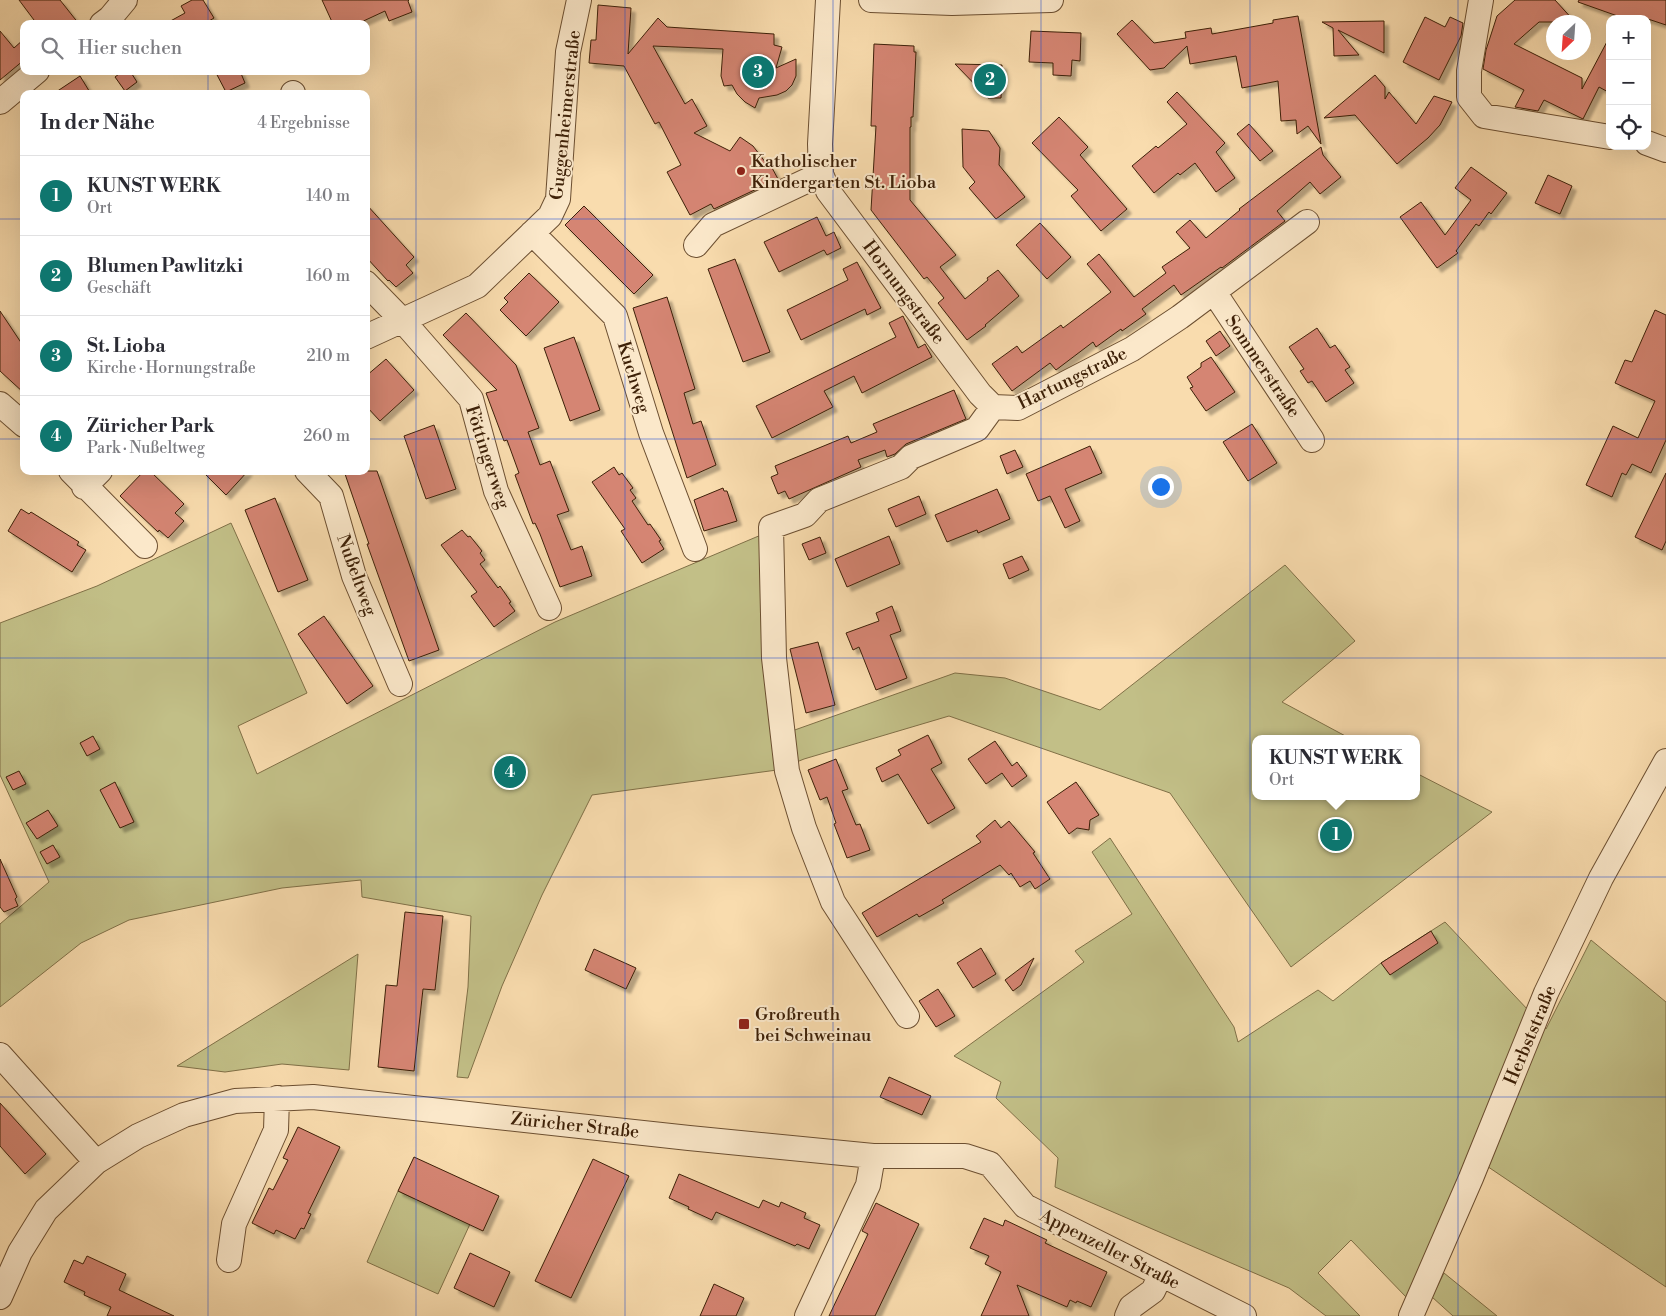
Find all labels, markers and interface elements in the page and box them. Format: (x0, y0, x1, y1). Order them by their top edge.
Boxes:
north arrow (1546, 15, 1591, 60)
map controls (1606, 15, 1651, 150)
button: + (1606, 15, 1651, 60)
search box (20, 20, 370, 75)
street label: Guggenheimerstraße (545, 29, 586, 201)
icon: search (38, 34, 66, 62)
text: Hier suchen (78, 36, 182, 60)
pin: 3 (742, 53, 774, 91)
button: − (1606, 60, 1651, 105)
pin: 2 (974, 61, 1006, 99)
button: locate (1606, 105, 1651, 150)
text: In der Nähe (40, 110, 155, 136)
text: 4 Ergebnisse (257, 113, 350, 133)
place label: Katholischer Kindergarten St. Lioba (751, 150, 937, 194)
marker: Katholischer Kindergarten St. Lioba (735, 165, 747, 177)
text: KUNST WERK (87, 174, 221, 198)
text: 1 (52, 186, 60, 206)
text: 140 m (306, 186, 350, 206)
text: Ort (87, 198, 113, 218)
street label: Hornungstraße (857, 236, 950, 349)
text: Blumen Pawlitzki (87, 254, 243, 278)
text: 2 (51, 266, 61, 286)
text: 160 m (306, 266, 350, 286)
text: Geschäft (87, 278, 152, 298)
street label: Sommerstraße (1220, 310, 1305, 422)
text: St. Lioba (87, 334, 165, 358)
street label: Kuchweg (612, 338, 656, 417)
street label: Hartungstraße (1014, 342, 1131, 415)
text: 3 (51, 346, 61, 366)
text: 210 m (306, 346, 350, 366)
text: Kirche · Hornungstraße (87, 358, 256, 378)
street label: Föttingerweg (460, 403, 515, 512)
text: Züricher Park (87, 414, 215, 438)
text: 4 (51, 426, 61, 446)
text: 260 m (303, 426, 350, 446)
text: Park · Nußeltweg (87, 438, 205, 458)
your location (1148, 474, 1174, 500)
street label: Nußeltweg (331, 531, 382, 620)
popup (1252, 735, 1420, 800)
text: KUNST WERK (1269, 746, 1403, 770)
pin: 4 (494, 753, 526, 791)
text: Ort (1269, 770, 1295, 790)
pin: 1 (1320, 816, 1352, 854)
street label: Herbststraße (1499, 982, 1562, 1089)
place label: Großreuth bei Schweinau (755, 1003, 872, 1047)
marker: Großreuth bei Schweinau (737, 1017, 751, 1031)
street label: Züricher Straße (510, 1107, 640, 1144)
street label: Appenzeller Straße (1035, 1204, 1184, 1295)

